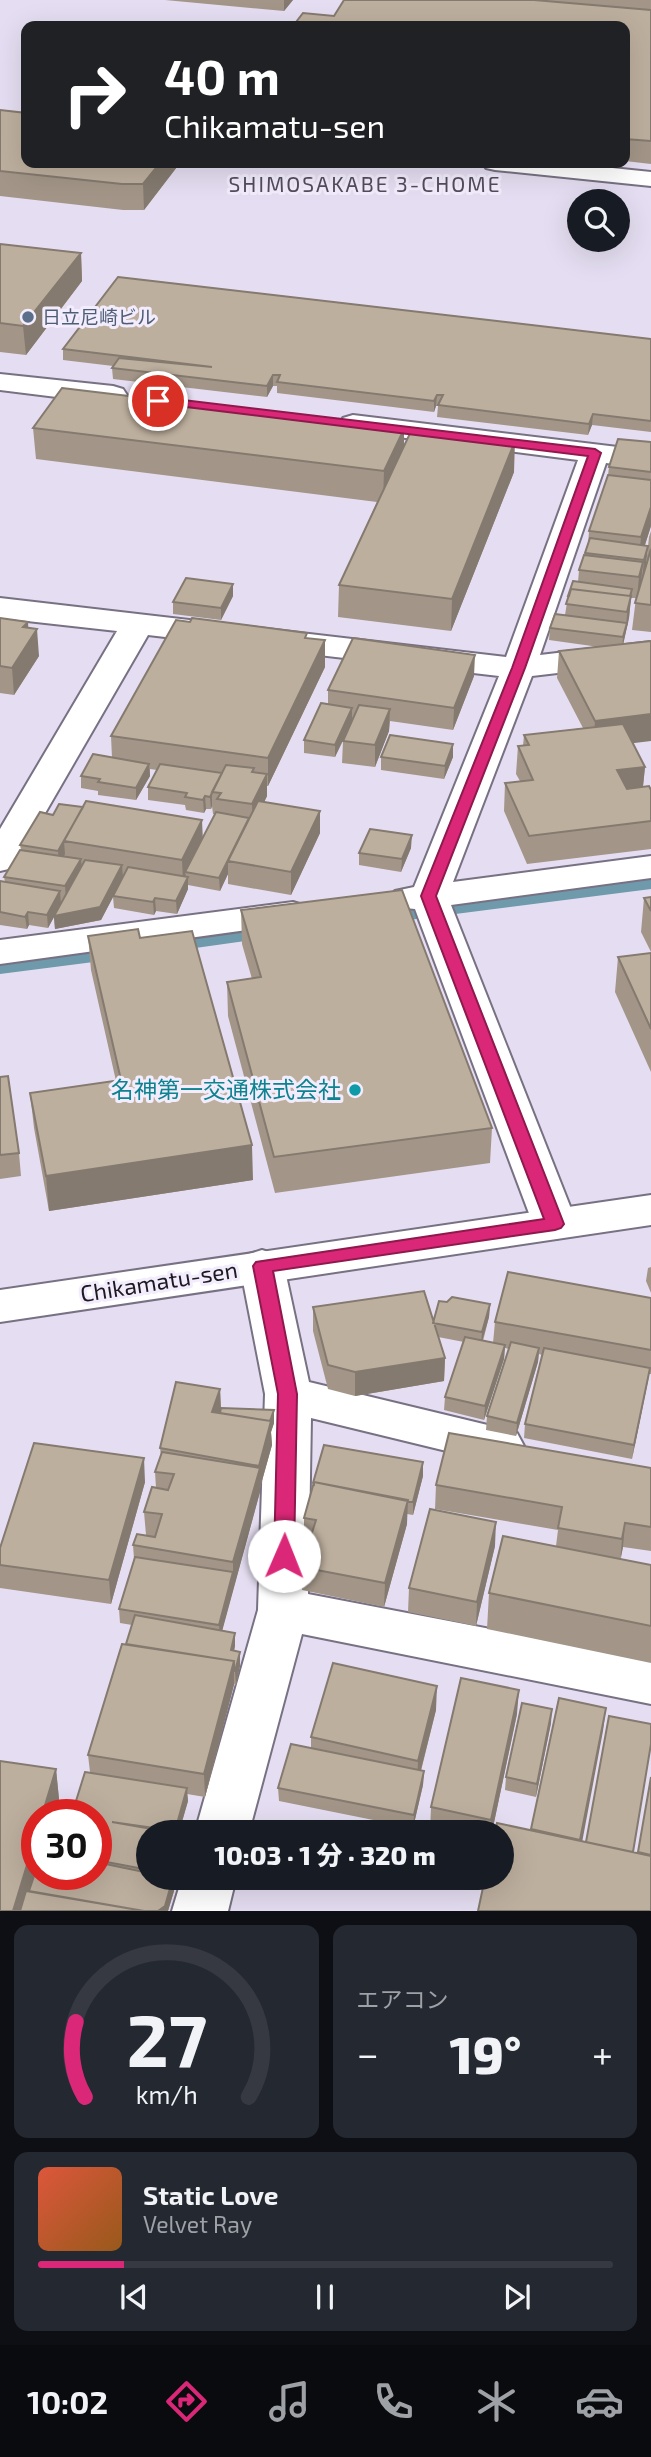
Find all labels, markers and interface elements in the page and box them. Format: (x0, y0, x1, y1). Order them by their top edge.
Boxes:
text: 40 m (164, 46, 280, 105)
icon: right (49, 49, 140, 140)
text: Chikamatu-sen (164, 106, 385, 144)
district label: SHIMOSAKABE 3-CHOME (229, 171, 501, 196)
map controls (567, 189, 630, 252)
button: search (567, 189, 630, 252)
place label: 日立尼崎ビル (42, 305, 156, 328)
marker: 日立尼崎ビル (20, 309, 36, 325)
pin (128, 371, 188, 431)
icon: arrive (139, 382, 177, 420)
place label: 名神第一交通株式会社 (111, 1075, 341, 1103)
marker: 名神第一交通株式会社 (347, 1082, 363, 1098)
street label: Chikamatu-sen (78, 1255, 240, 1307)
position arrow (247, 1519, 321, 1593)
speed limit sign: 30 (21, 1799, 112, 1890)
text: 10:03 · 1 分 · 320 m (214, 1839, 436, 1870)
text: エアコン (357, 1985, 449, 2013)
text: 27 (126, 1995, 207, 2083)
text: 19° (449, 2022, 521, 2084)
text: − (357, 2030, 379, 2076)
text: + (592, 2030, 613, 2076)
text: km/h (135, 2079, 197, 2109)
text: Static Love (143, 2179, 279, 2210)
text: Velvet Ray (143, 2210, 252, 2238)
icon: previous (115, 2278, 153, 2316)
icon: pause (306, 2278, 344, 2316)
icon: next (498, 2278, 536, 2316)
icon: directions (162, 2377, 211, 2426)
icon: music (265, 2377, 314, 2426)
icon: phone (369, 2377, 418, 2426)
icon: climate (472, 2377, 521, 2426)
icon: car (575, 2377, 624, 2426)
text: 10:02 (27, 2382, 108, 2420)

